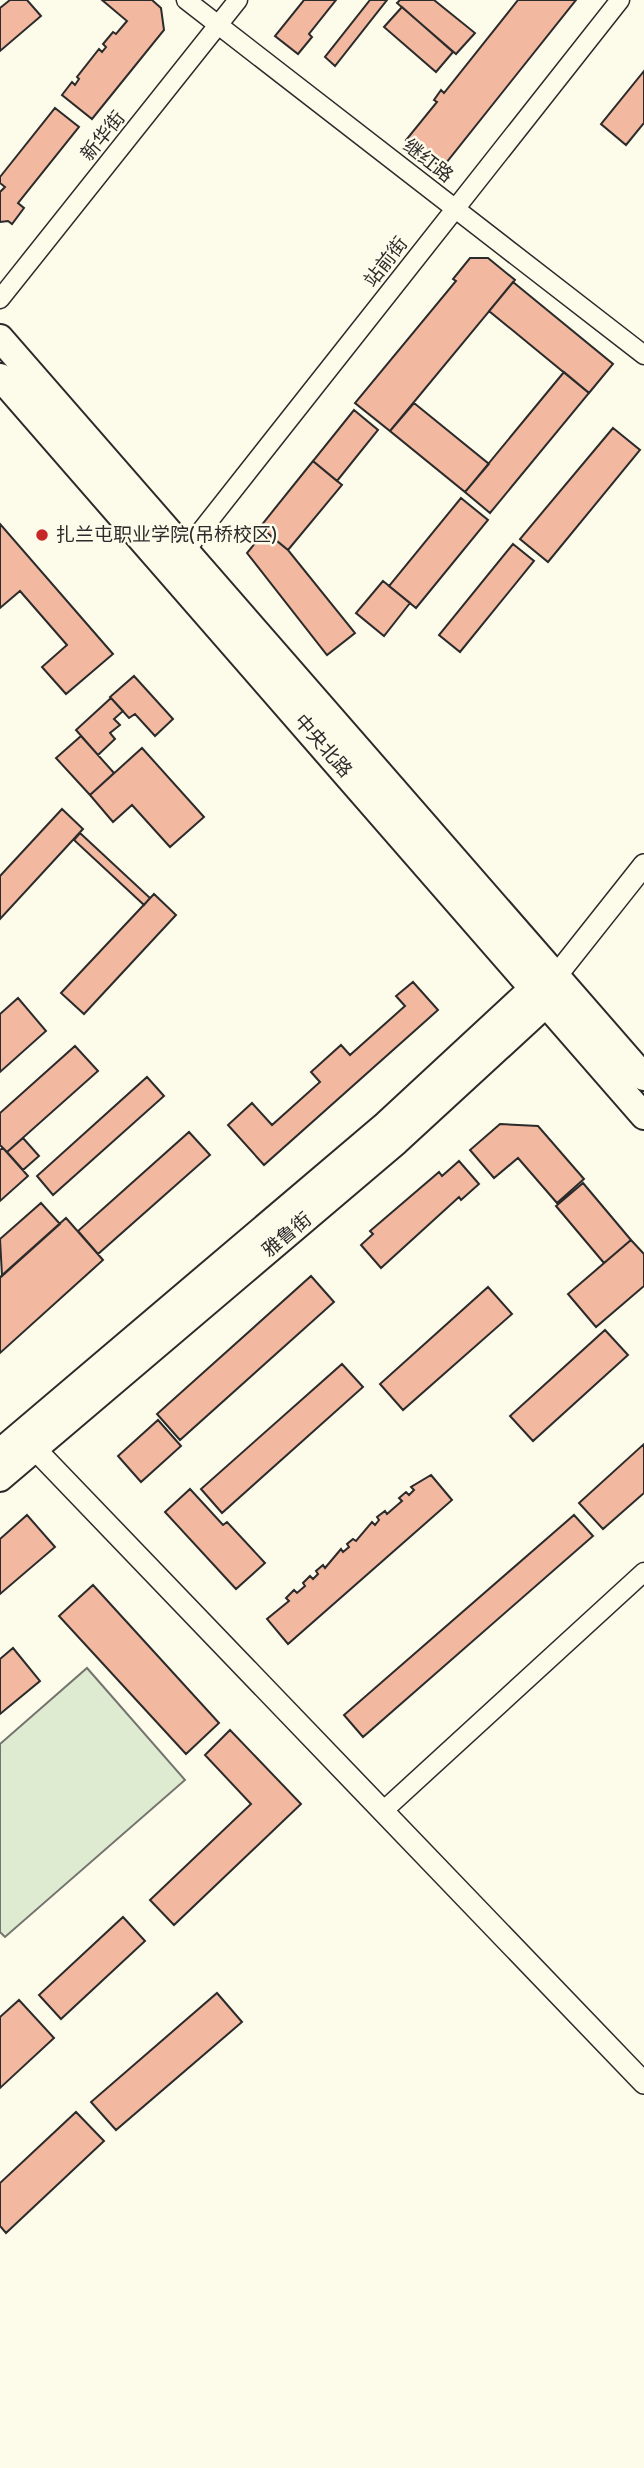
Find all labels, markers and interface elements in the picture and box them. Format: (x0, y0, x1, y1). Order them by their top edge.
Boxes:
street label: 新华街 (77, 107, 129, 165)
street label: 继红路 (399, 135, 457, 187)
street label: 站前街 (360, 233, 412, 291)
place label: 扎兰屯职业学院(吊桥校区) (56, 524, 277, 546)
marker: 扎兰屯职业学院(吊桥校区) (34, 527, 50, 543)
street label: 中央北路 (290, 710, 356, 782)
street label: 雅鲁街 (258, 1208, 316, 1262)

